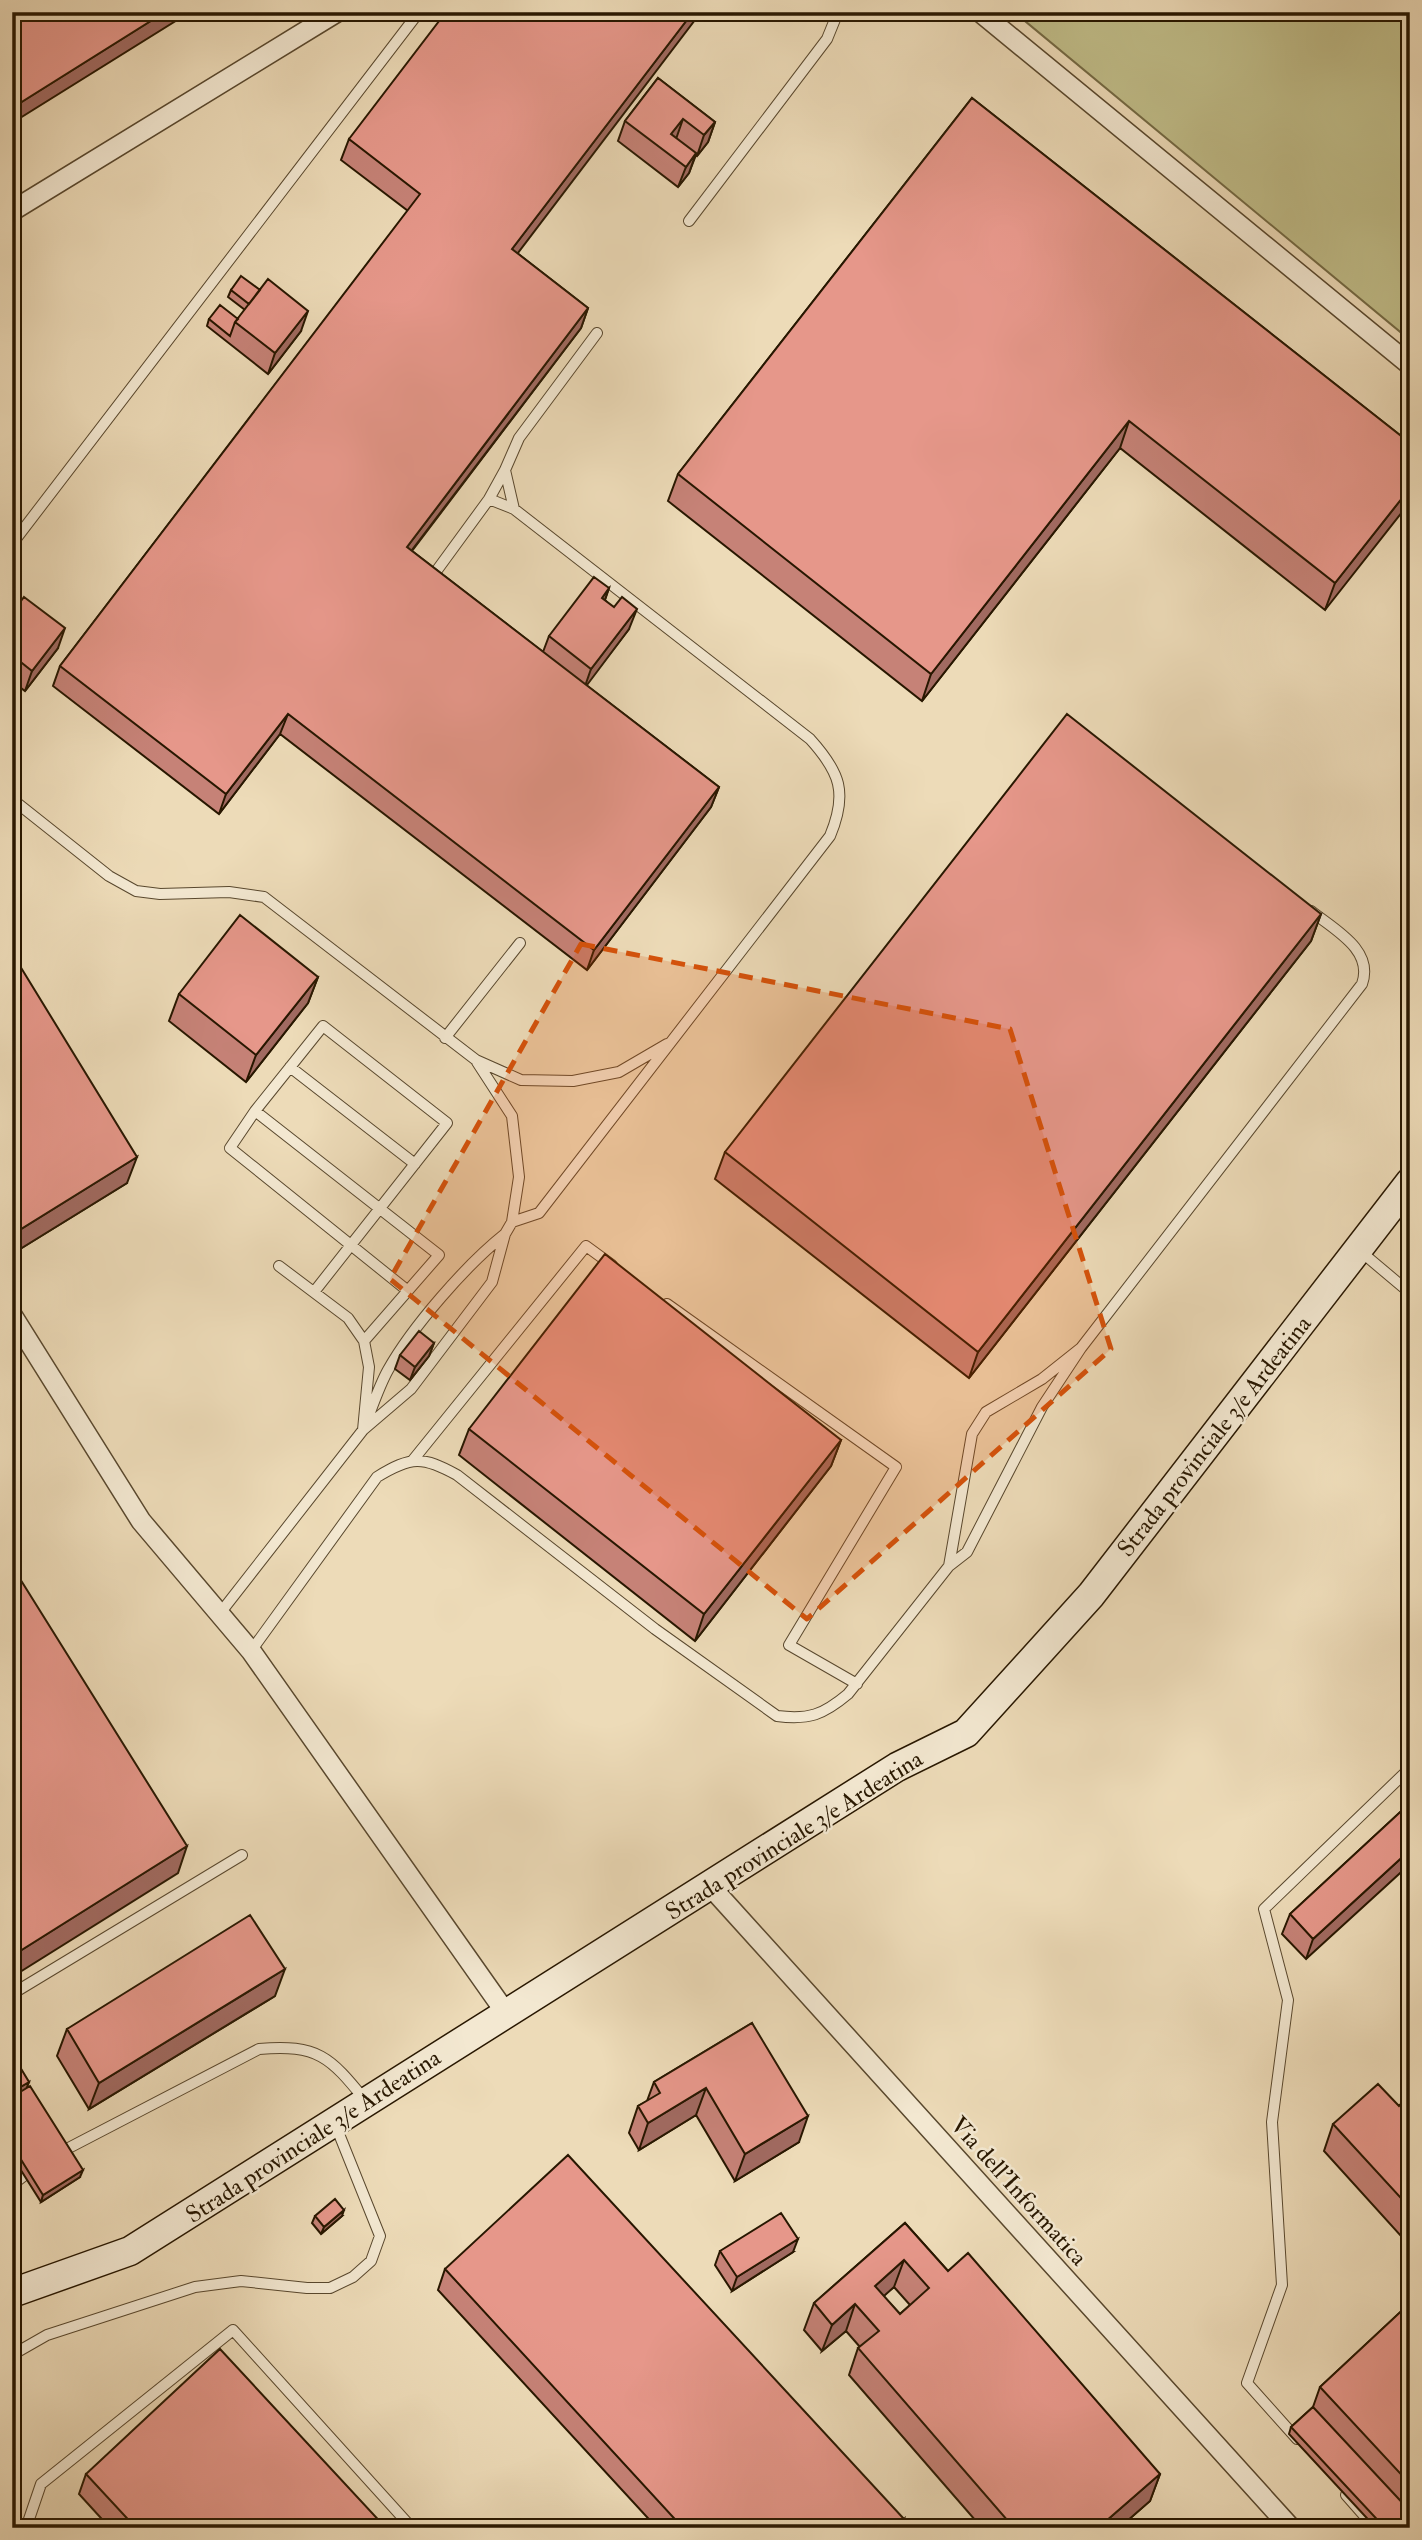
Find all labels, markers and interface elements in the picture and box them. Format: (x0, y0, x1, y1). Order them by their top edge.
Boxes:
street label: Strada provinciale 3/e Ardeatina (1111, 1309, 1319, 1563)
street label: Strada provinciale 3/e Ardeatina (660, 1743, 930, 1927)
street label: Strada provinciale 3/e Ardeatina (180, 2042, 448, 2231)
street label: Via dell'Informatica (943, 2110, 1095, 2273)

